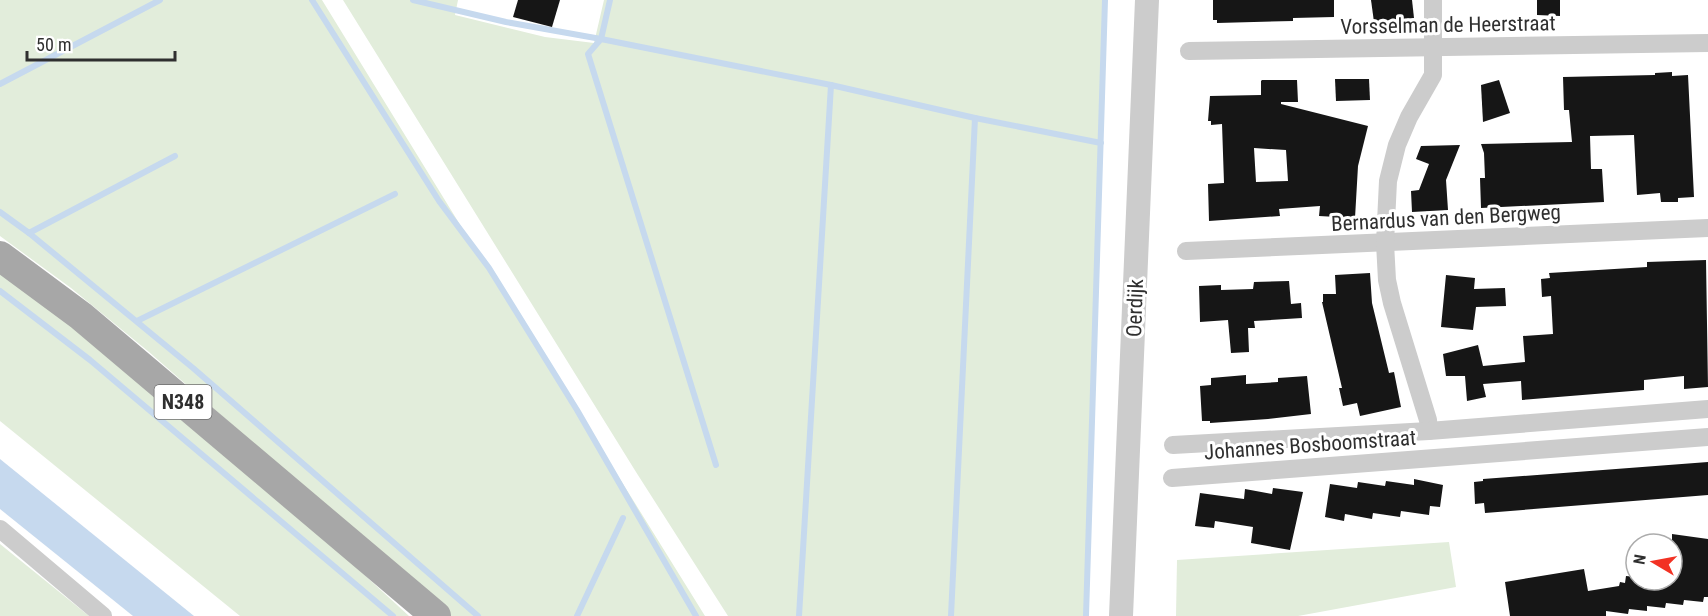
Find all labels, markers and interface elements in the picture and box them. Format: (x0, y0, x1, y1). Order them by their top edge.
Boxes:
street label: Vorsselman de Heerstraat (1340, 11, 1556, 39)
scale bar (27, 24, 176, 62)
text: 50 m (36, 34, 71, 55)
street label: Bernardus van den Bergweg (1331, 200, 1561, 236)
street label: Oerdijk (1122, 278, 1148, 337)
road number: N348 (154, 385, 212, 419)
street label: Johannes Bosboomstraat (1203, 426, 1417, 464)
north arrow (1624, 532, 1684, 592)
text: N (1630, 553, 1650, 566)

